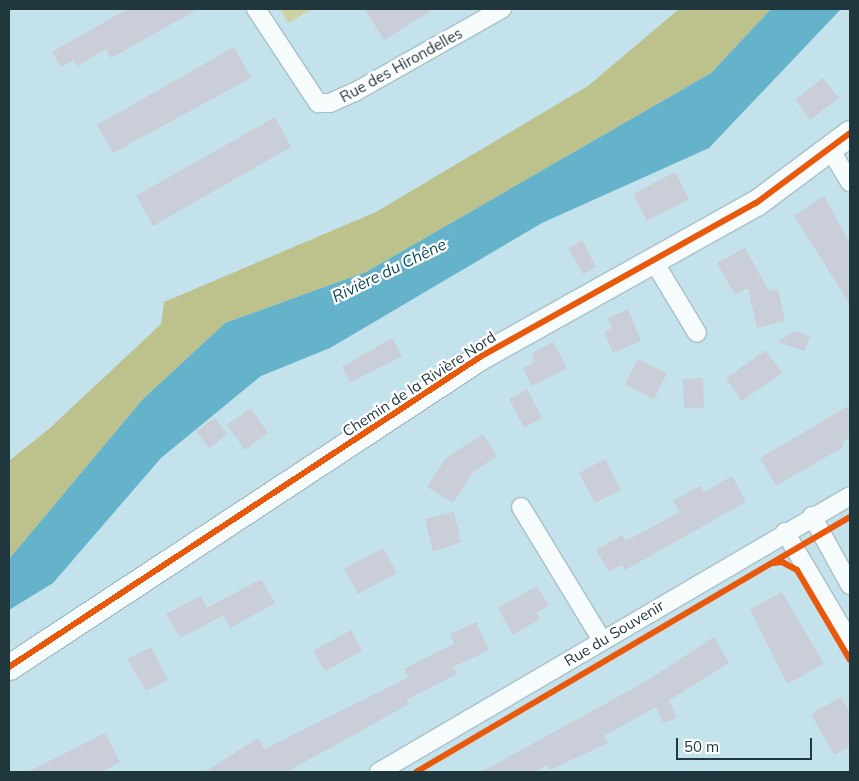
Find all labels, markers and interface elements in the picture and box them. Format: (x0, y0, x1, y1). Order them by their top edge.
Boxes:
street label: Rue des Hirondelles (337, 24, 465, 106)
water label: Rivière du Chêne (329, 234, 449, 306)
street label: Chemin de la Rivière Nord (339, 328, 499, 440)
street label: Rue du Souvenir (561, 596, 667, 670)
scale bar (679, 728, 815, 760)
text: 50 m (684, 737, 719, 756)

